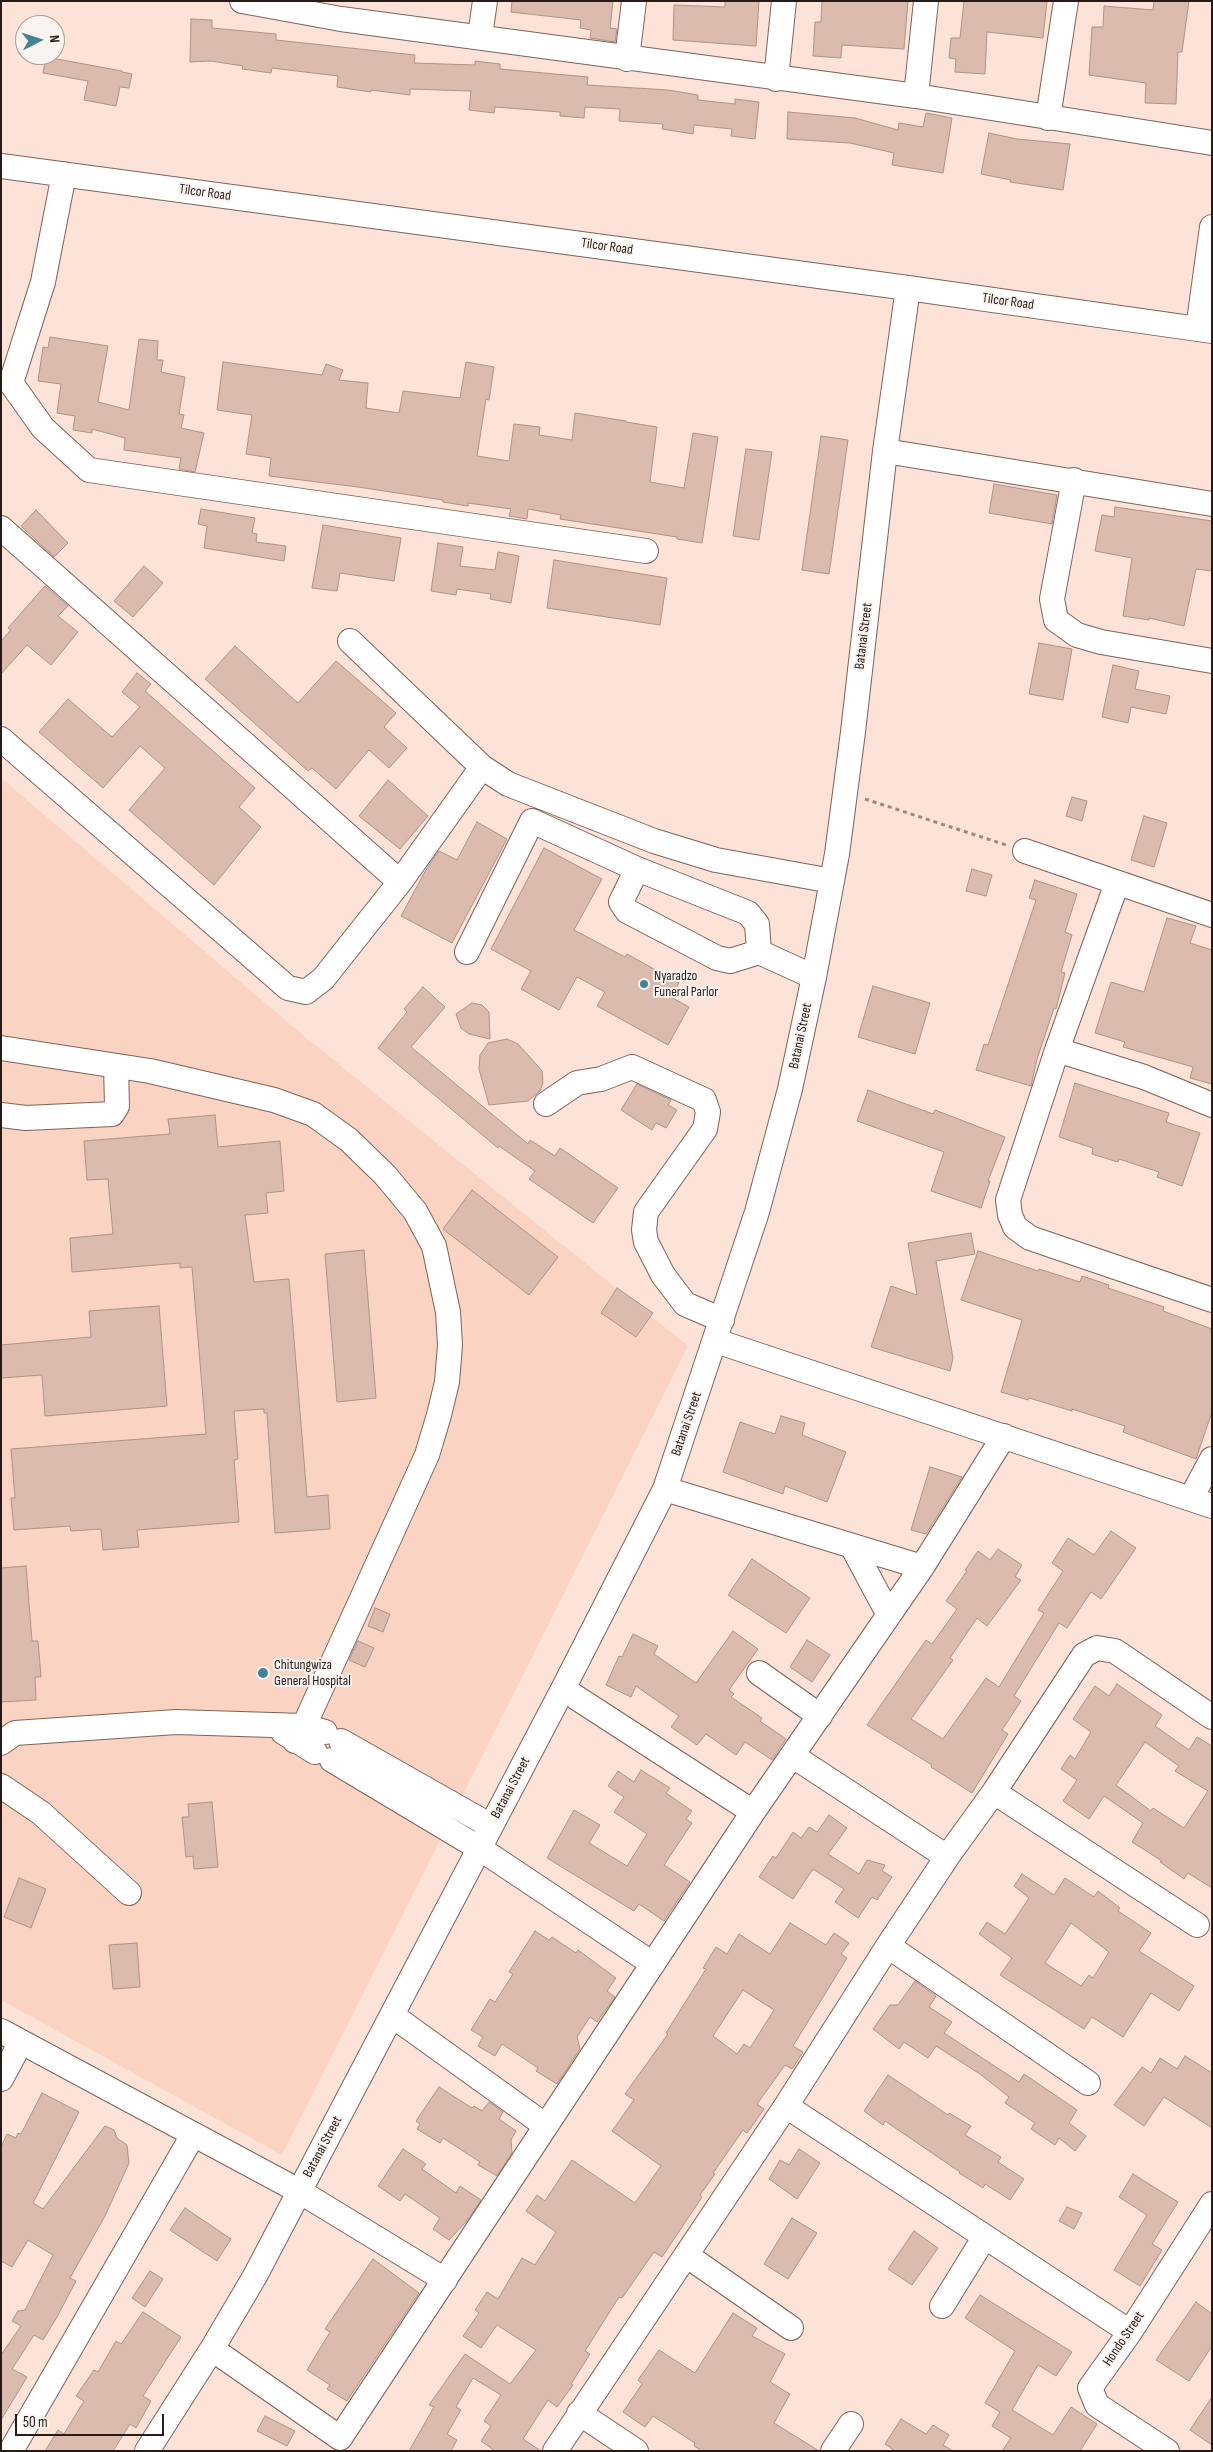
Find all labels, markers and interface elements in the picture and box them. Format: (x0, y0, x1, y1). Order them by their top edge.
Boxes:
north arrow (15, 15, 65, 65)
text: N (46, 34, 63, 43)
street label: Tilcor Road (178, 181, 232, 205)
street label: Tilcor Road (580, 235, 634, 259)
street label: Tilcor Road (981, 290, 1035, 314)
street label: Batanai Street (852, 602, 876, 670)
place label: Nyaradzo Funeral Parlor (654, 968, 718, 1000)
marker: Nyaradzo Funeral Parlor (638, 978, 650, 990)
street label: Batanai Street (786, 1001, 816, 1071)
street label: Batanai Street (668, 1390, 706, 1458)
place label: Chitungwiza General Hospital (274, 1657, 351, 1690)
marker: Chitungwiza General Hospital (256, 1666, 270, 1680)
street label: Batanai Street (488, 1754, 534, 1822)
street label: Batanai Street (300, 2113, 346, 2181)
street label: Hondo Street (1100, 2308, 1148, 2370)
scale bar (18, 2404, 166, 2436)
text: 50 m (23, 2413, 48, 2432)

